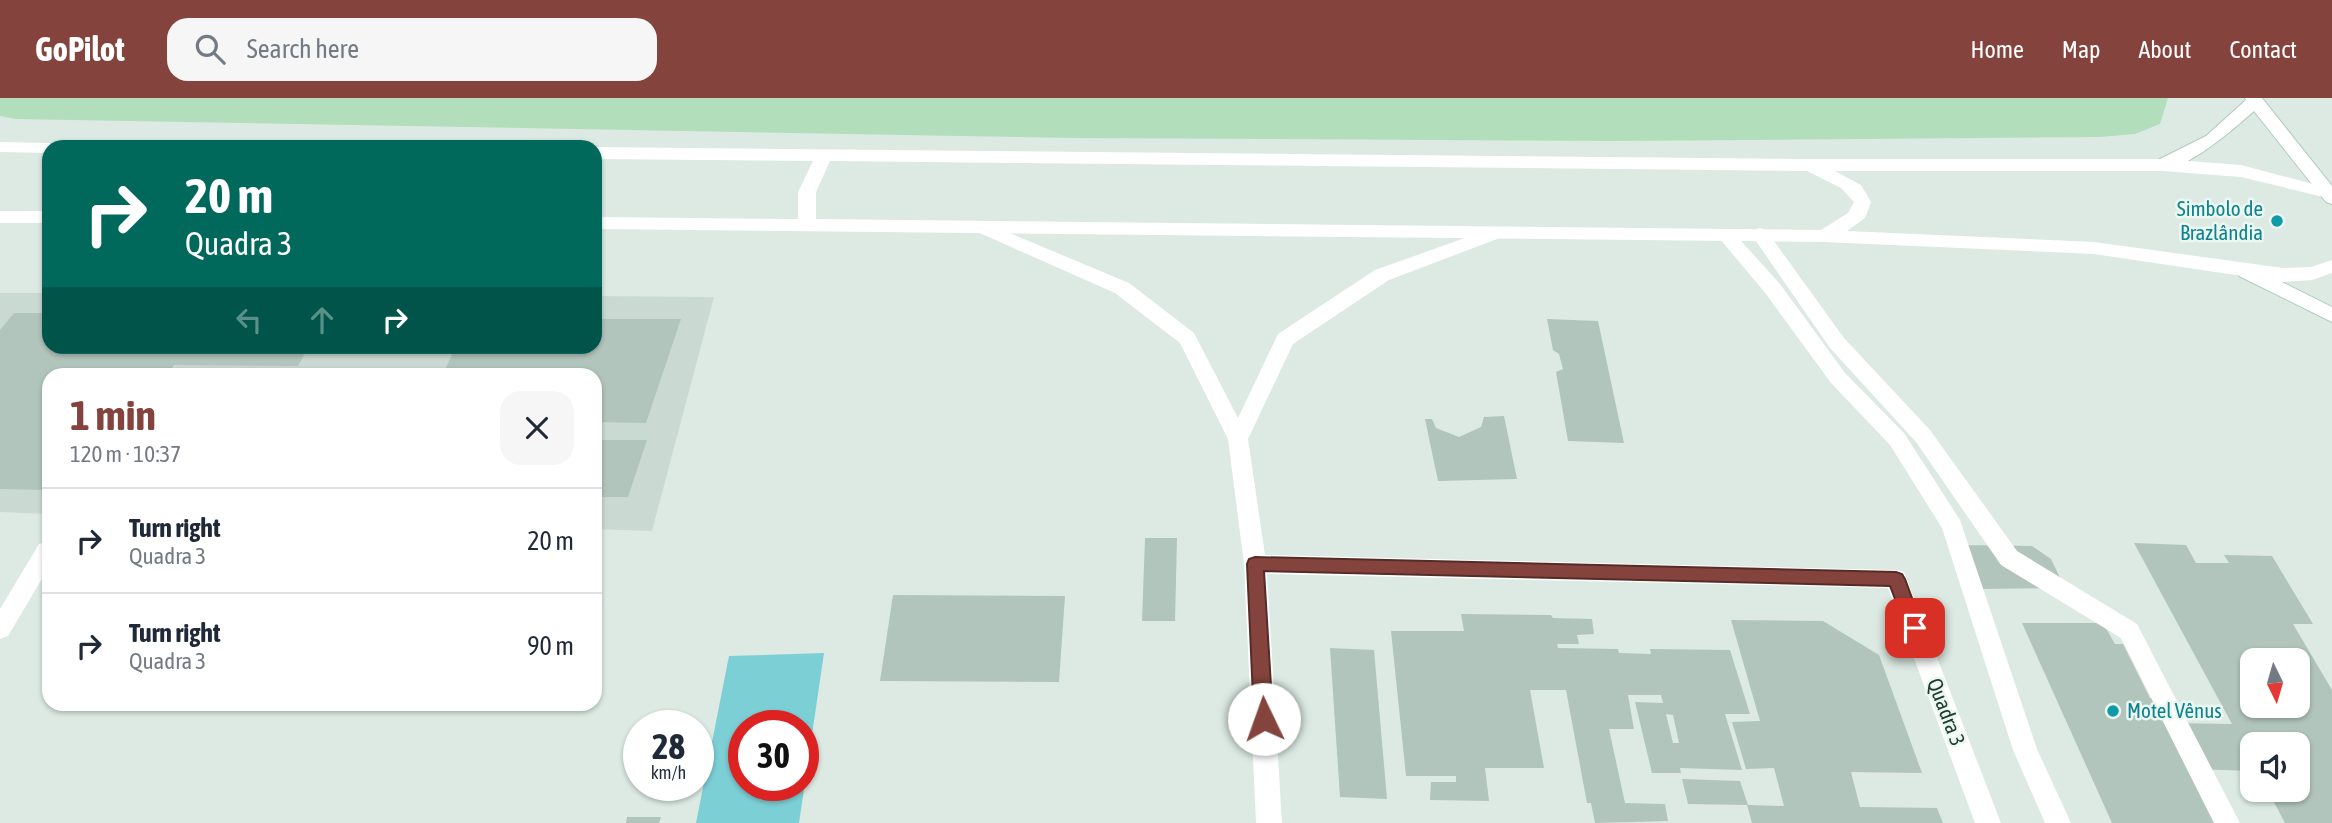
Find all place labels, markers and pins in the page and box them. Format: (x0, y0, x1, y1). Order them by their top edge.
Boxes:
place label: Simbolo de Brazlândia (2177, 196, 2263, 244)
marker: Simbolo de Brazlândia (2269, 213, 2285, 229)
pin (1885, 598, 1945, 658)
place label: Motel Vênus (2127, 698, 2222, 722)
marker: Motel Vênus (2105, 703, 2121, 719)

